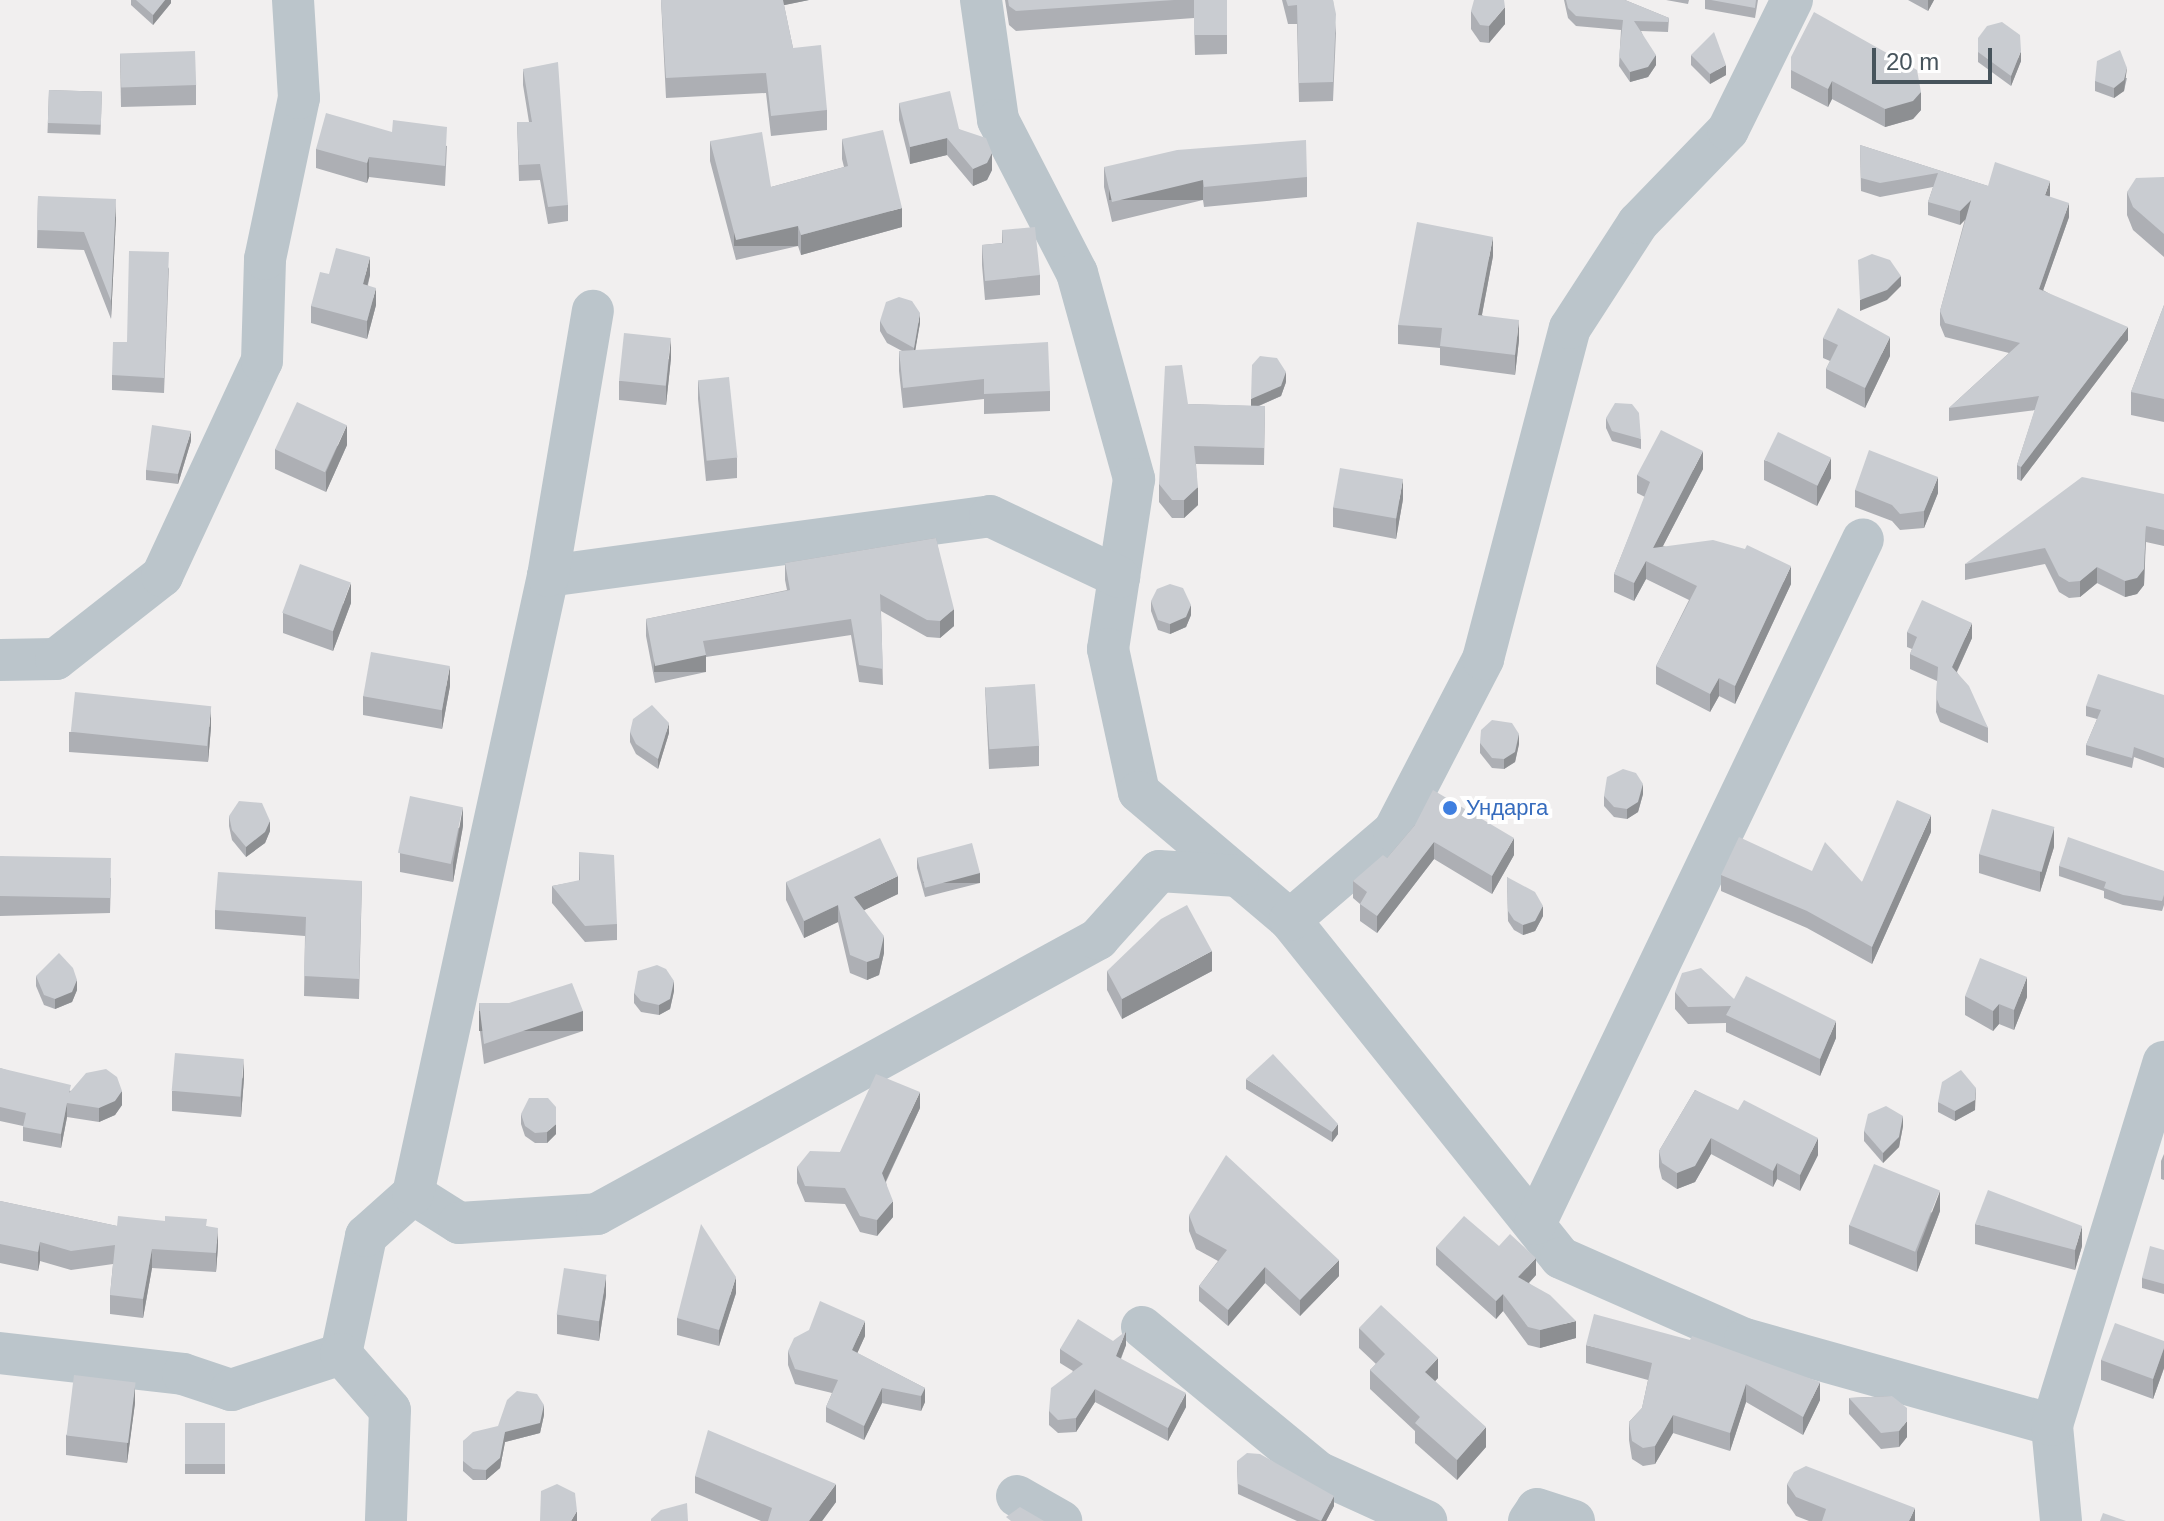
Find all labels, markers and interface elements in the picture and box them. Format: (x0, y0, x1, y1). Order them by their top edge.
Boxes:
scale bar (1876, 32, 1996, 82)
text: 20 m (1886, 48, 1939, 75)
place label: Ундарга (1466, 795, 1548, 821)
marker: Ундарга (1441, 799, 1459, 817)

